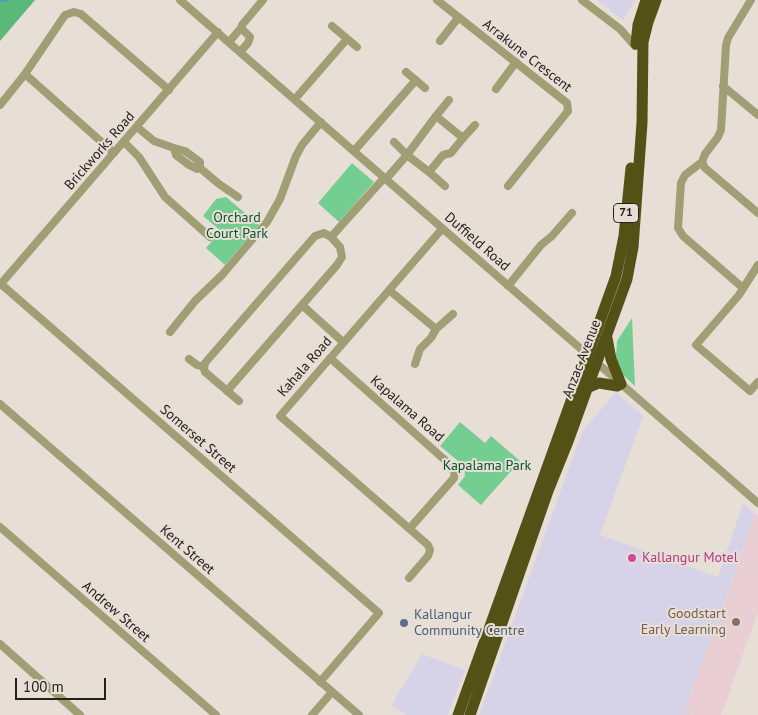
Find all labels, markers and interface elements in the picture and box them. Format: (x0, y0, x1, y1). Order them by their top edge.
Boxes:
street label: Arrakune Crescent (479, 16, 575, 96)
street label: Brickworks Road (61, 108, 139, 194)
road number: 71 (614, 204, 638, 222)
street label: Duffield Road (441, 209, 513, 275)
park label: Orchard Court Park (206, 210, 268, 242)
street label: Anzac Avenue (559, 317, 605, 401)
street label: Kahala Road (274, 334, 336, 400)
street label: Kapalama Road (367, 372, 447, 446)
street label: Somerset Street (156, 401, 240, 477)
park label: Kapalama Park (443, 458, 531, 474)
street label: Kent Street (156, 522, 218, 578)
place label: Kallangur Motel (642, 550, 738, 566)
marker: Kallangur Motel (626, 552, 638, 564)
street label: Andrew Street (78, 578, 154, 646)
place label: Goodstart Early Learning (641, 606, 726, 638)
place label: Kallangur Community Centre (414, 607, 525, 640)
marker: Goodstart Early Learning (730, 616, 742, 628)
marker: Kallangur Community Centre (398, 617, 410, 629)
scale bar (18, 668, 109, 700)
text: 100 m (23, 677, 64, 696)

